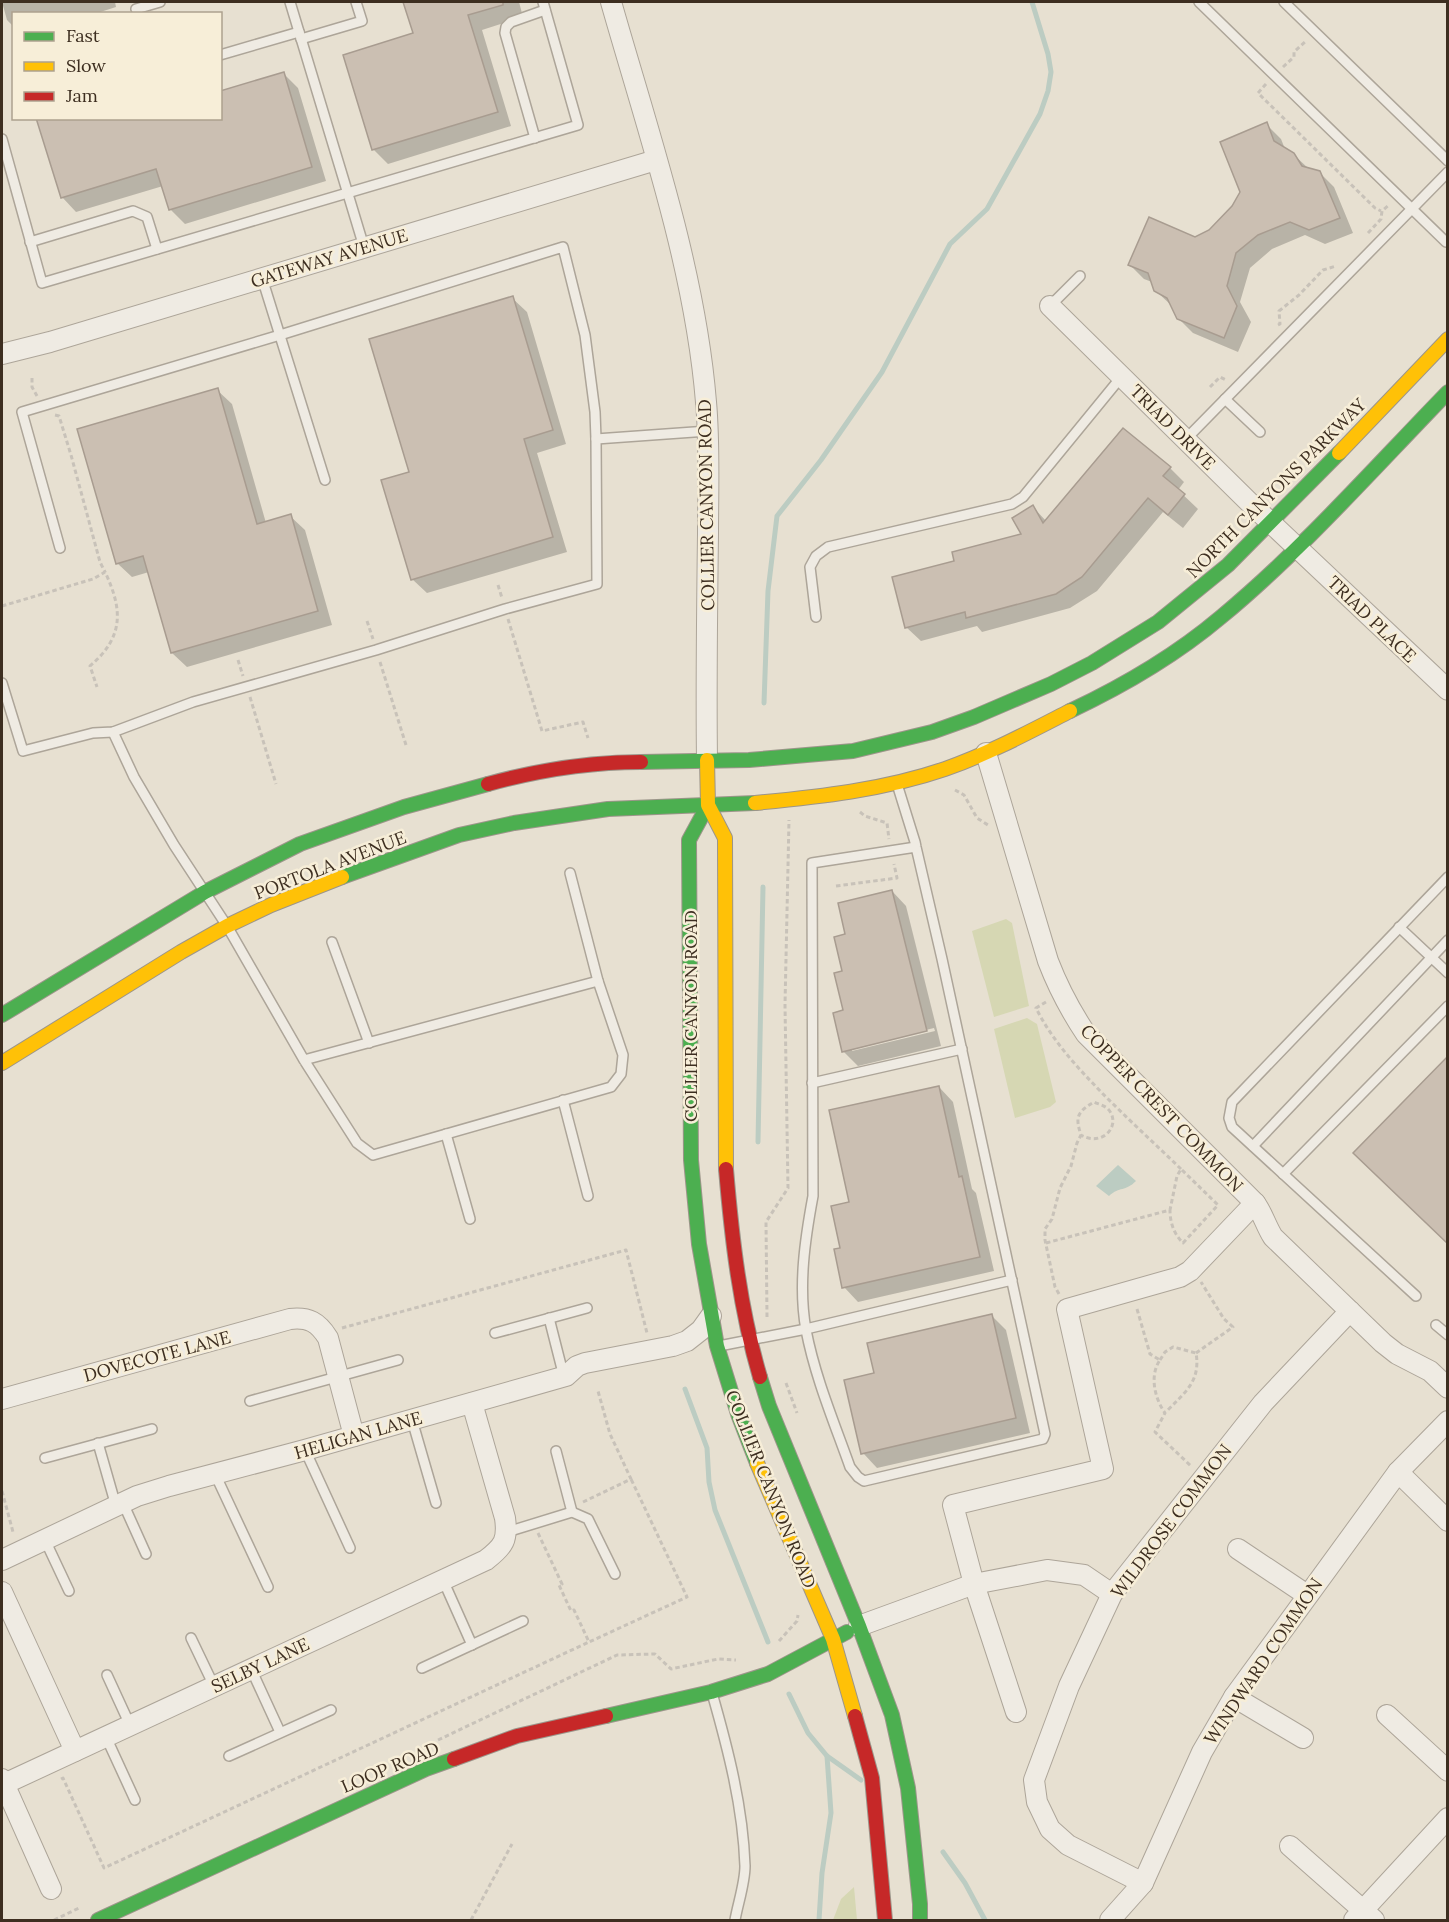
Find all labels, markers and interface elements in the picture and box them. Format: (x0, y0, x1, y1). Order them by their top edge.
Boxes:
legend (12, 12, 222, 120)
text: Fast (66, 24, 100, 47)
text: Slow (66, 54, 106, 77)
text: Jam (65, 84, 98, 107)
street label: GATEWAY AVENUE (248, 223, 410, 293)
street label: TRIAD DRIVE (1125, 379, 1221, 475)
street label: NORTH CANYONS PARKWAY (1181, 393, 1371, 583)
street label: COLLIER CANYON ROAD (693, 399, 719, 611)
street label: TRIAD PLACE (1323, 571, 1421, 667)
street label: PORTOLA AVENUE (251, 825, 409, 905)
street label: COLLIER CANYON ROAD (679, 910, 702, 1122)
street label: COPPER CREST COMMON (1076, 1019, 1248, 1197)
street label: DOVECOTE LANE (81, 1325, 233, 1387)
street label: COLLIER CANYON ROAD (721, 1386, 821, 1592)
street label: HELIGAN LANE (291, 1406, 425, 1464)
street label: WILDROSE COMMON (1106, 1439, 1236, 1603)
street label: WINDWARD COMMON (1199, 1573, 1327, 1749)
street label: SELBY LANE (207, 1632, 313, 1698)
street label: LOOP ROAD (338, 1736, 442, 1798)

